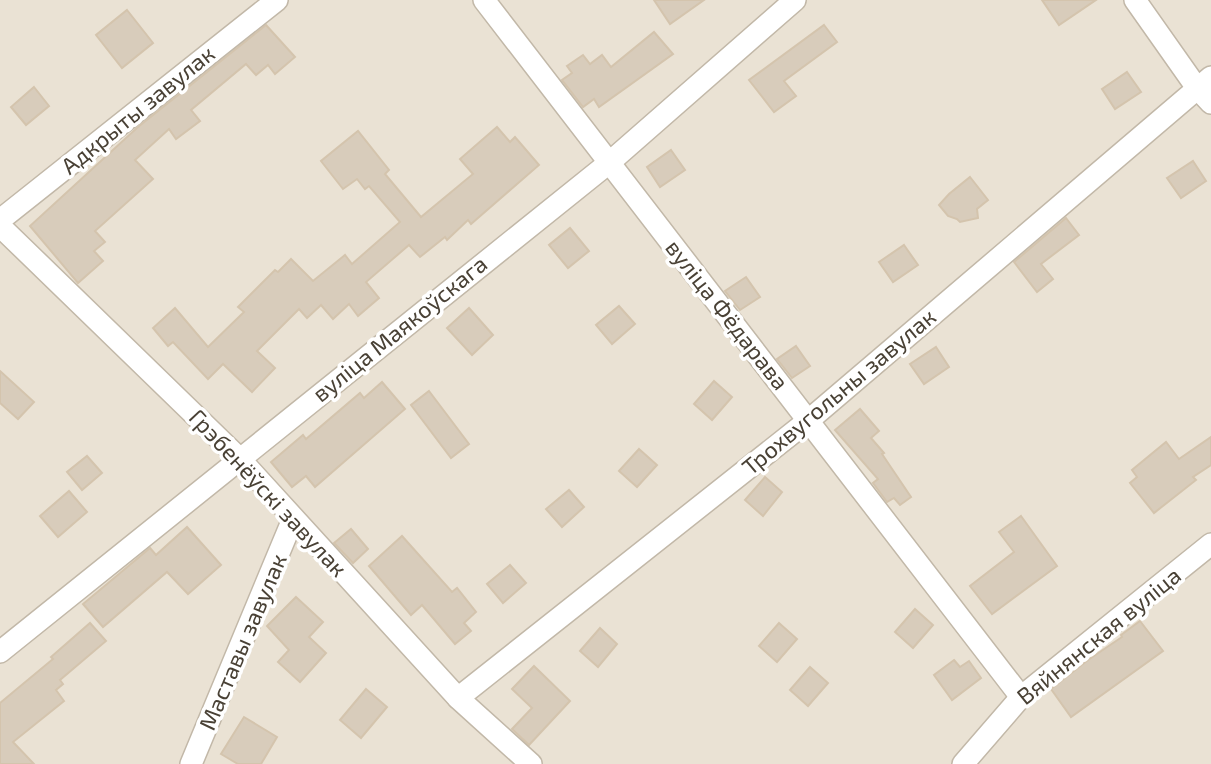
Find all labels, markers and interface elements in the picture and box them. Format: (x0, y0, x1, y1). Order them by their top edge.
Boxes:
street label: Адкрыты завулак (55, 39, 220, 180)
street label: вуліца Фёдарава (660, 234, 795, 396)
street label: вуліца Маякоўскага (306, 249, 493, 408)
street label: Трохвугольны завулак (736, 302, 941, 481)
street label: Грэбенёўскі завулак (183, 403, 354, 583)
street label: Маставы завулак (192, 549, 293, 734)
street label: Вяйнянская вуліца (1011, 561, 1187, 711)

